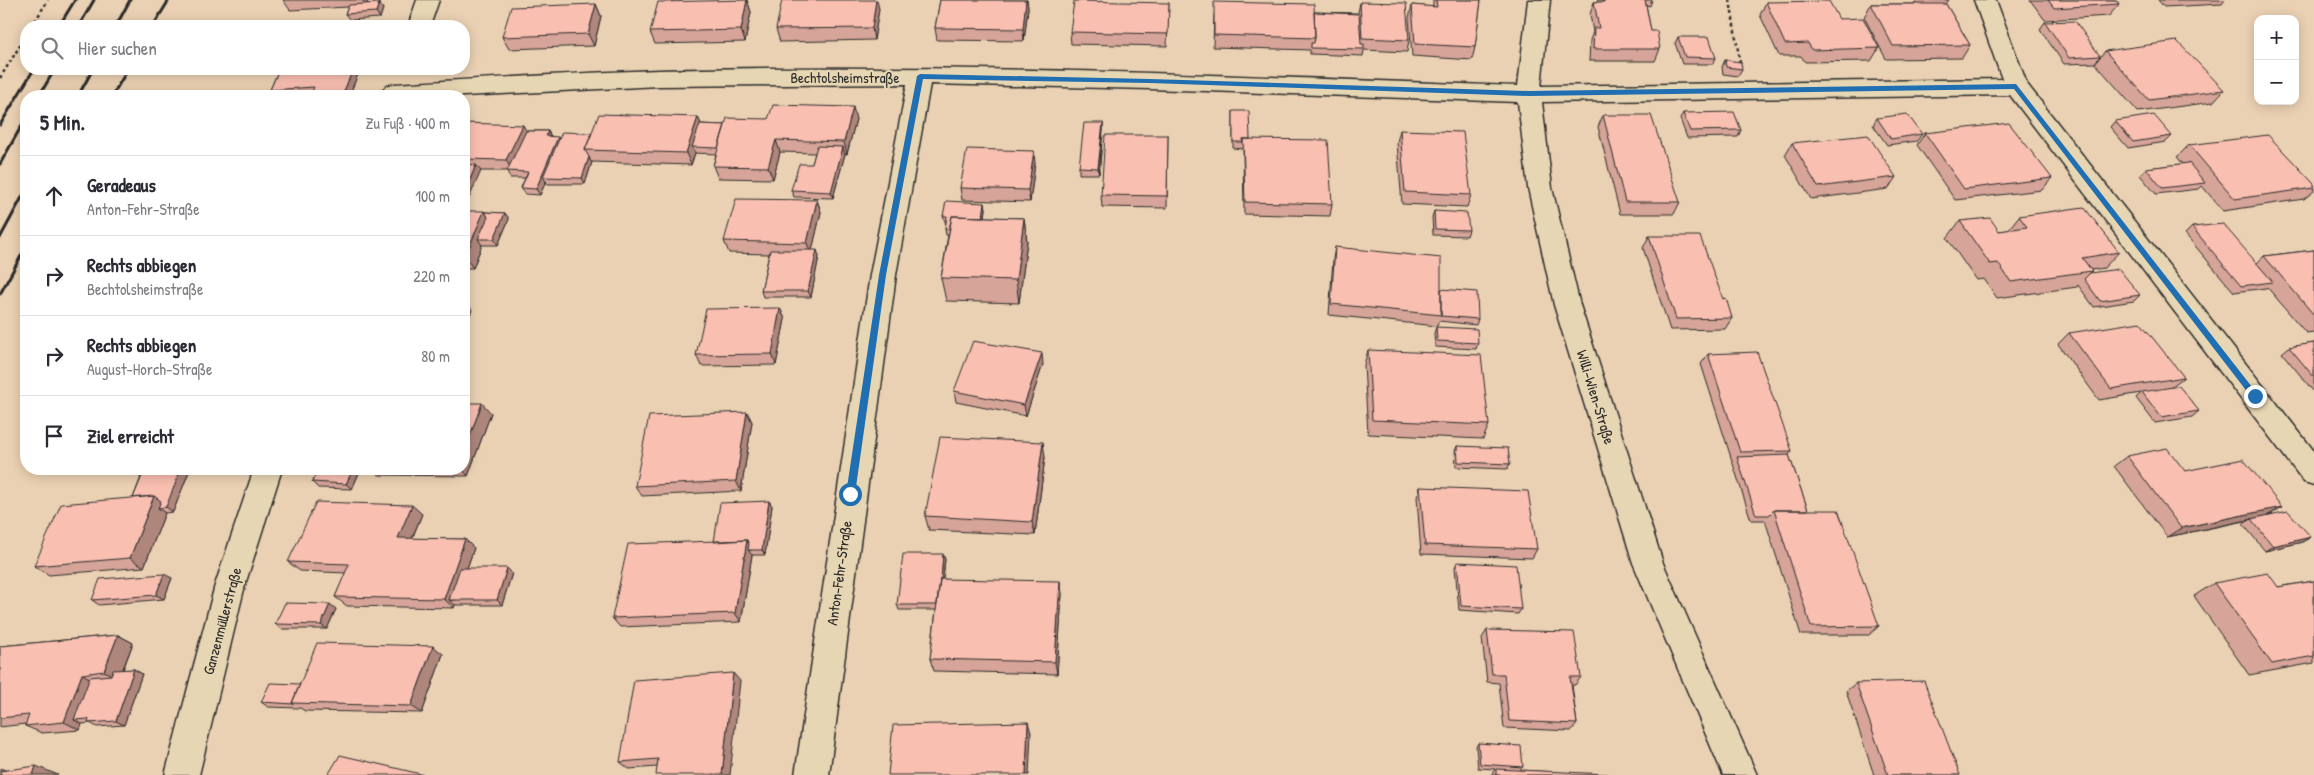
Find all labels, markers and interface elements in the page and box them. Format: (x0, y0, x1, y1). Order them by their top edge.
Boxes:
map controls (2254, 15, 2299, 105)
button: + (2254, 15, 2299, 60)
search box (20, 20, 470, 75)
icon: search (38, 34, 66, 62)
text: Hier suchen (78, 35, 157, 61)
button: − (2254, 60, 2299, 105)
street label: Bechtolsheimstraße (791, 67, 900, 88)
text: 5 Min. (40, 108, 85, 137)
text: Zu Fuß · 400 m (365, 112, 450, 134)
text: Geradeaus (87, 172, 156, 198)
icon: ahead (40, 182, 68, 210)
text: 100 m (415, 185, 450, 207)
text: Anton-Fehr-Straße (87, 198, 200, 220)
text: Rechts abbiegen (87, 252, 196, 278)
icon: right (40, 262, 68, 290)
text: 220 m (413, 265, 450, 287)
text: Bechtolsheimstraße (87, 278, 203, 300)
text: Rechts abbiegen (87, 332, 196, 358)
icon: right (40, 342, 68, 370)
text: 80 m (421, 345, 450, 367)
street label: Willi-Wien-Straße (1572, 347, 1620, 447)
text: August-Horch-Straße (87, 358, 212, 380)
route end (2244, 385, 2267, 408)
icon: arrive (40, 422, 68, 450)
text: Ziel erreicht (87, 423, 174, 449)
route start (839, 483, 862, 506)
street label: Anton-Fehr-Straße (821, 519, 857, 627)
street label: Ganzenmüllerstraße (198, 565, 246, 677)

